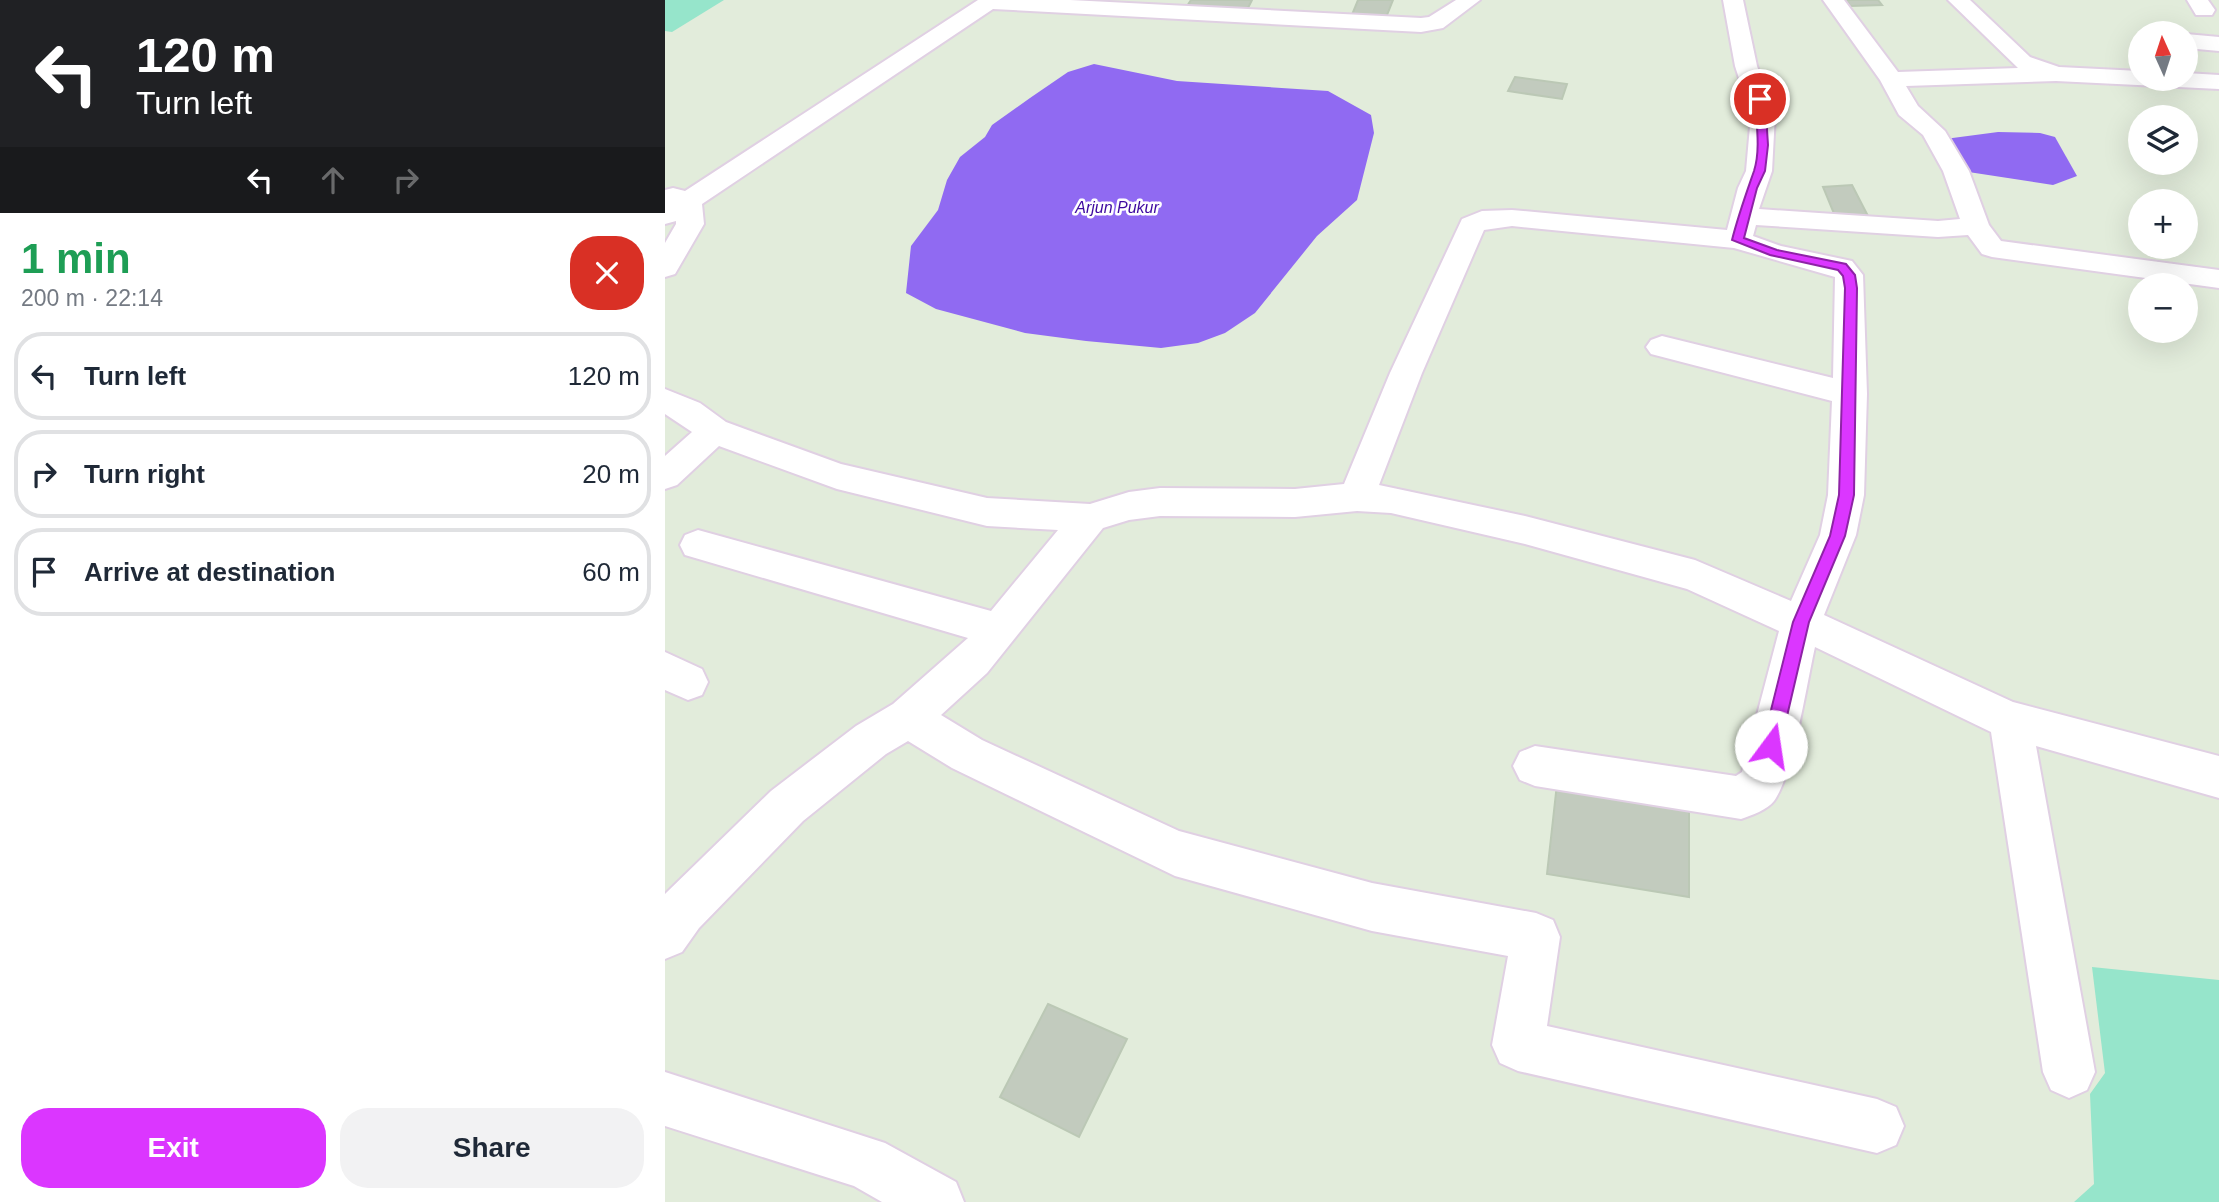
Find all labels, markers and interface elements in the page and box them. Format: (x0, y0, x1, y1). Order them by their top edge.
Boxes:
north arrow (2128, 21, 2198, 91)
map controls (2128, 21, 2198, 343)
icon: left (21, 28, 112, 119)
text: 120 m (136, 28, 275, 82)
pin (1730, 69, 1790, 129)
icon: arrive (1741, 80, 1779, 118)
text: Turn left (136, 85, 252, 121)
button: layers (2128, 105, 2198, 175)
icon: left (241, 161, 279, 199)
icon: ahead (314, 161, 352, 199)
icon: right (387, 161, 425, 199)
button: + (2128, 189, 2198, 259)
water label: Arjun Pukur (1074, 199, 1159, 216)
text: 1 min (21, 235, 131, 282)
button: close (570, 236, 644, 310)
button: − (2128, 273, 2198, 343)
text: 200 m · 22:14 (21, 285, 163, 311)
icon: left (25, 357, 63, 395)
text: Turn left (84, 361, 186, 391)
text: 120 m (568, 361, 640, 391)
icon: right (25, 455, 63, 493)
text: Turn right (84, 459, 205, 489)
text: 20 m (582, 459, 640, 489)
icon: arrive (25, 553, 63, 591)
text: Arrive at destination (84, 557, 335, 587)
text: 60 m (582, 557, 640, 587)
position arrow (1734, 709, 1808, 783)
button: Exit (21, 1108, 326, 1188)
button: Share (340, 1108, 644, 1188)

